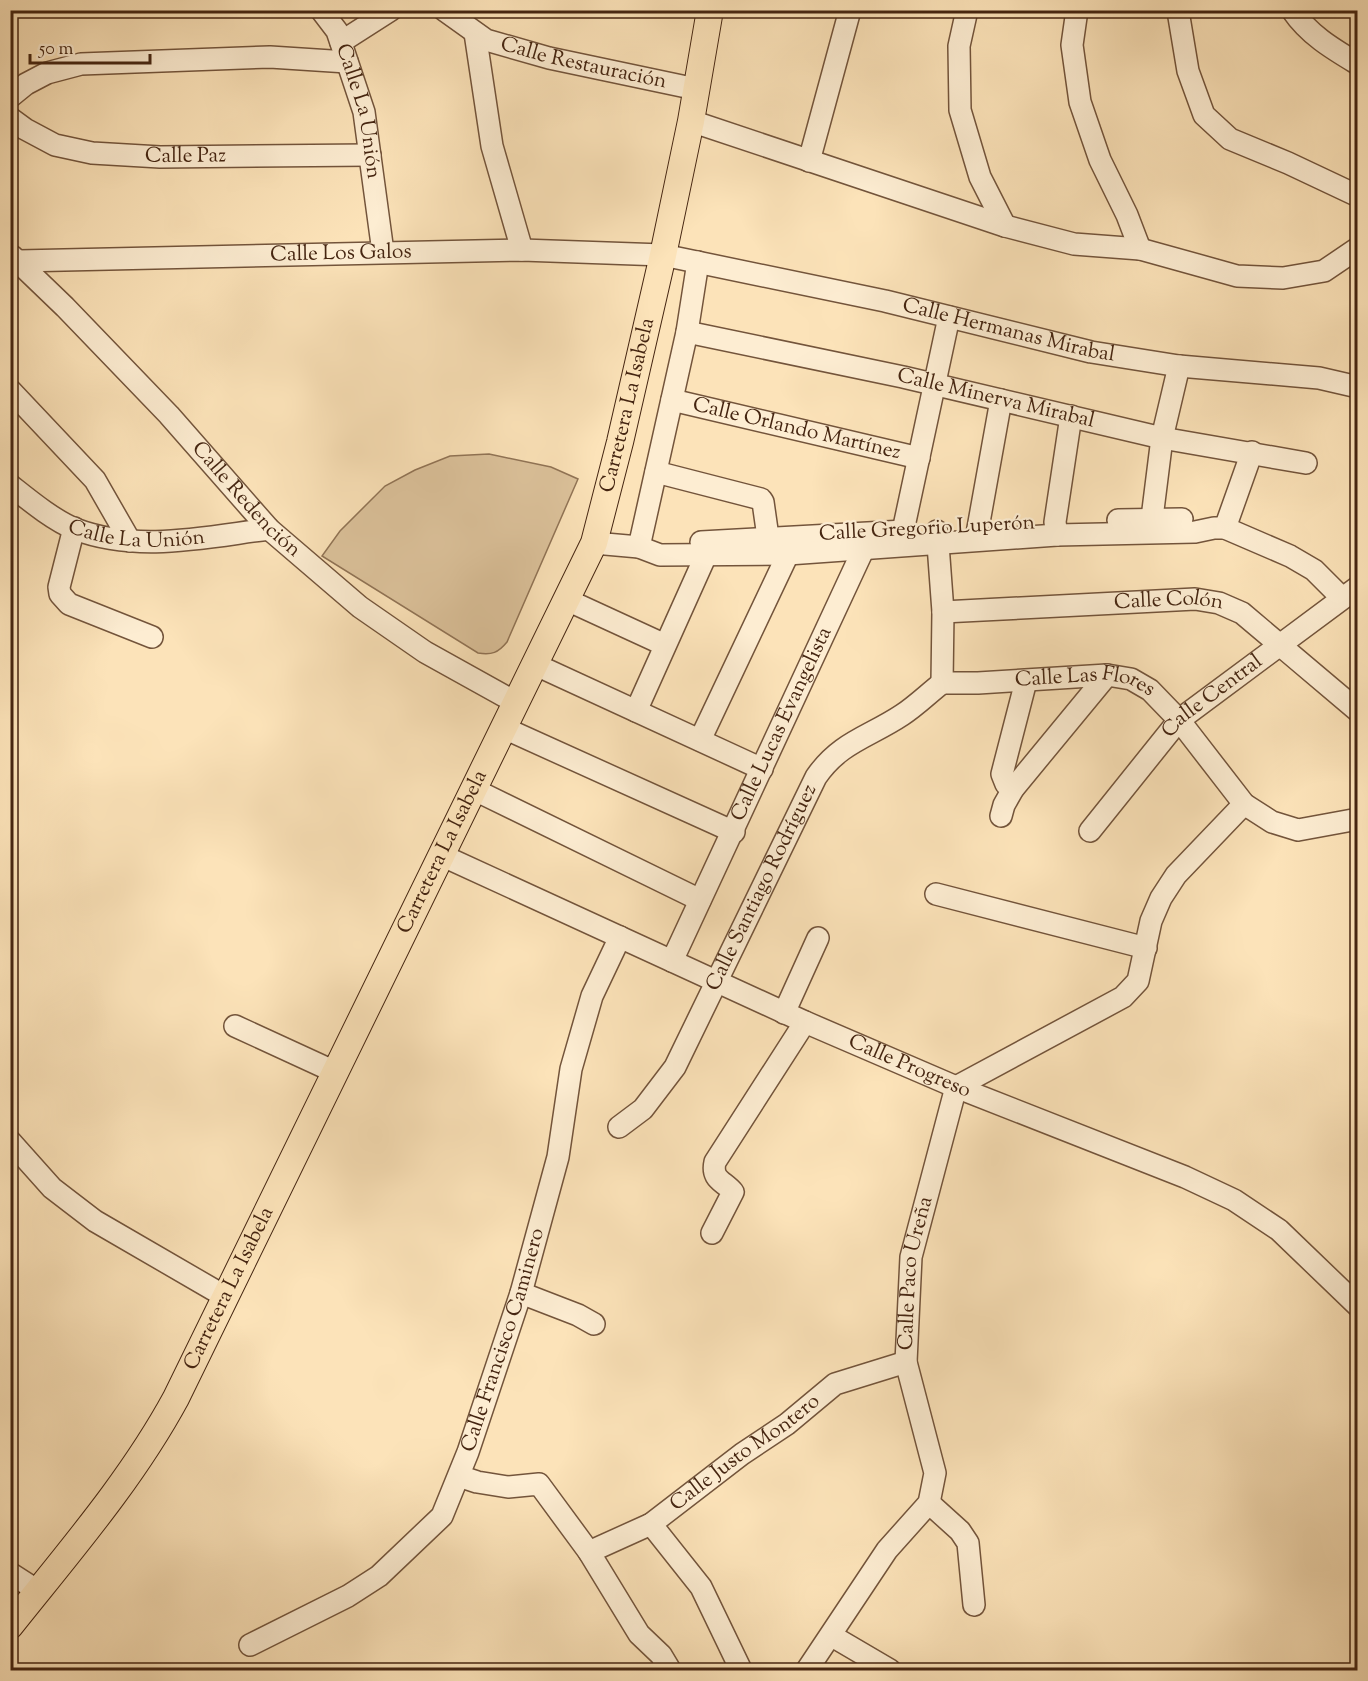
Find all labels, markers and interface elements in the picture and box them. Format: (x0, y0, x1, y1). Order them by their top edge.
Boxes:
scale bar (30, 27, 150, 65)
street label: Calle Restauración (497, 30, 669, 97)
text: 50 m (38, 37, 74, 63)
street label: Calle La Unión (327, 40, 388, 181)
street label: Calle Paz (144, 141, 226, 172)
street label: Calle Los Galos (270, 237, 412, 271)
street label: Calle Hermanas Mirabal (899, 291, 1117, 371)
street label: Carretera La Isabela (593, 315, 663, 496)
street label: Calle Minerva Mirabal (894, 361, 1098, 437)
street label: Calle Orlando Martínez (690, 390, 904, 468)
street label: Calle Redención (184, 435, 307, 565)
street label: Calle Gregorio Luperón (818, 508, 1036, 550)
street label: Calle La Unión (63, 513, 207, 557)
street label: Calle Colón (1113, 584, 1225, 618)
street label: Calle Lucas Evangelista (724, 622, 840, 826)
street label: Calle Central (1155, 647, 1269, 745)
street label: Calle Las Flores (1014, 659, 1161, 705)
street label: Carretera La Isabela (390, 765, 496, 939)
street label: Calle Santiago Rodríguez (699, 779, 825, 996)
street label: Calle Progreso (843, 1027, 975, 1106)
street label: Calle Paco Ureña (892, 1193, 941, 1351)
street label: Carretera La Isabela (177, 1202, 282, 1376)
street label: Calle Francisco Caminero (454, 1225, 553, 1456)
street label: Calle Justo Montero (664, 1387, 827, 1519)

